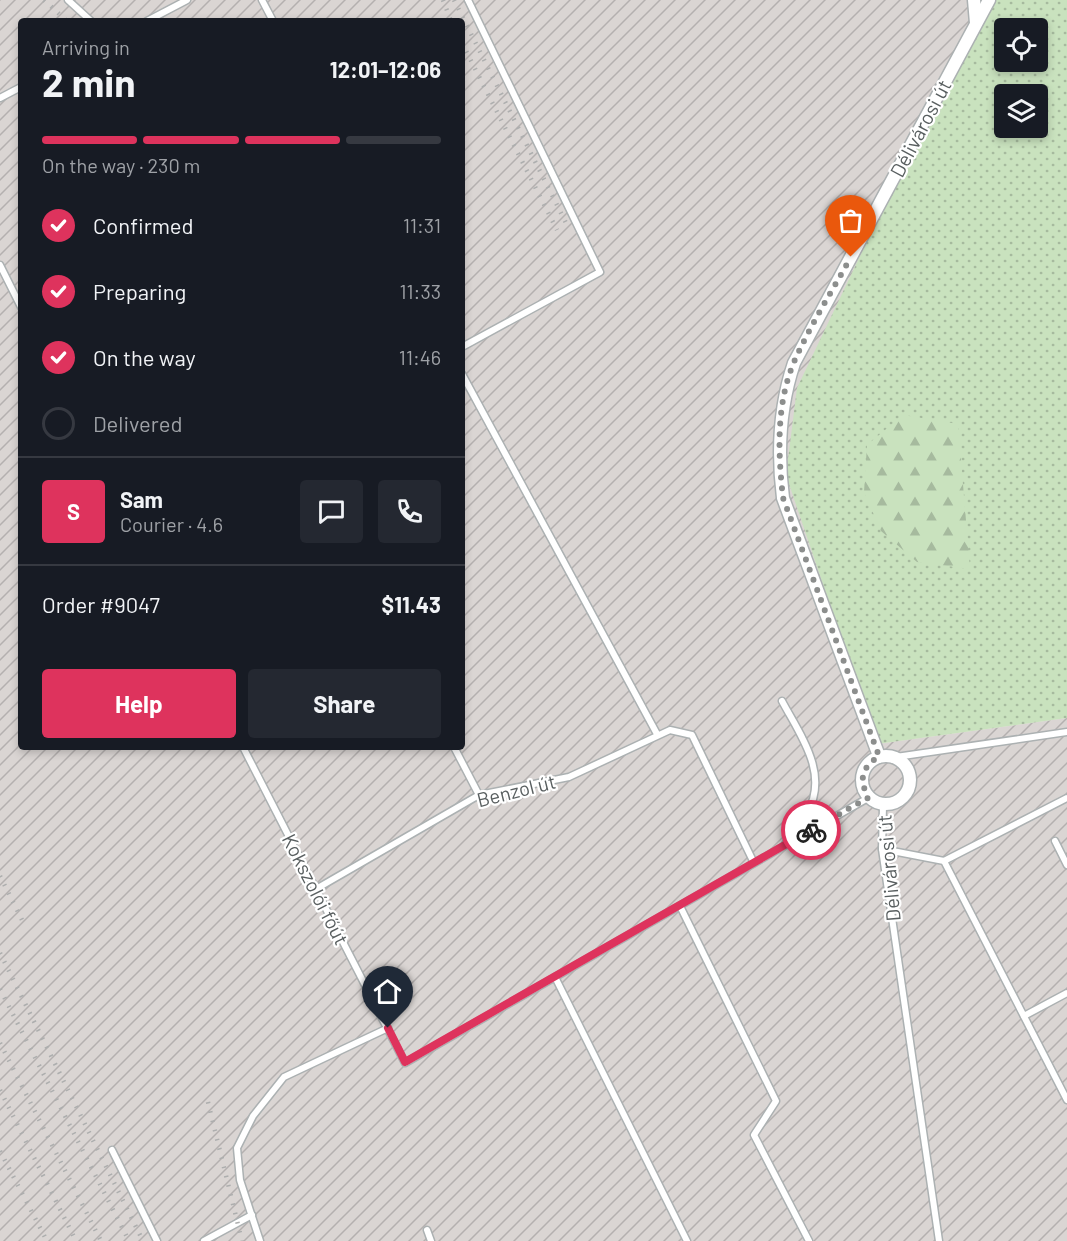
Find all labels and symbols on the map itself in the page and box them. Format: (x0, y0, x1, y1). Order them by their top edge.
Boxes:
street label: Délivárosi út (884, 75, 956, 181)
pin (825, 195, 876, 257)
street label: Benzol út (474, 769, 558, 811)
courier (781, 800, 841, 860)
street label: Délivárosi út (871, 814, 905, 922)
street label: Kokszolói főút (278, 829, 354, 949)
pin (362, 966, 413, 1028)

